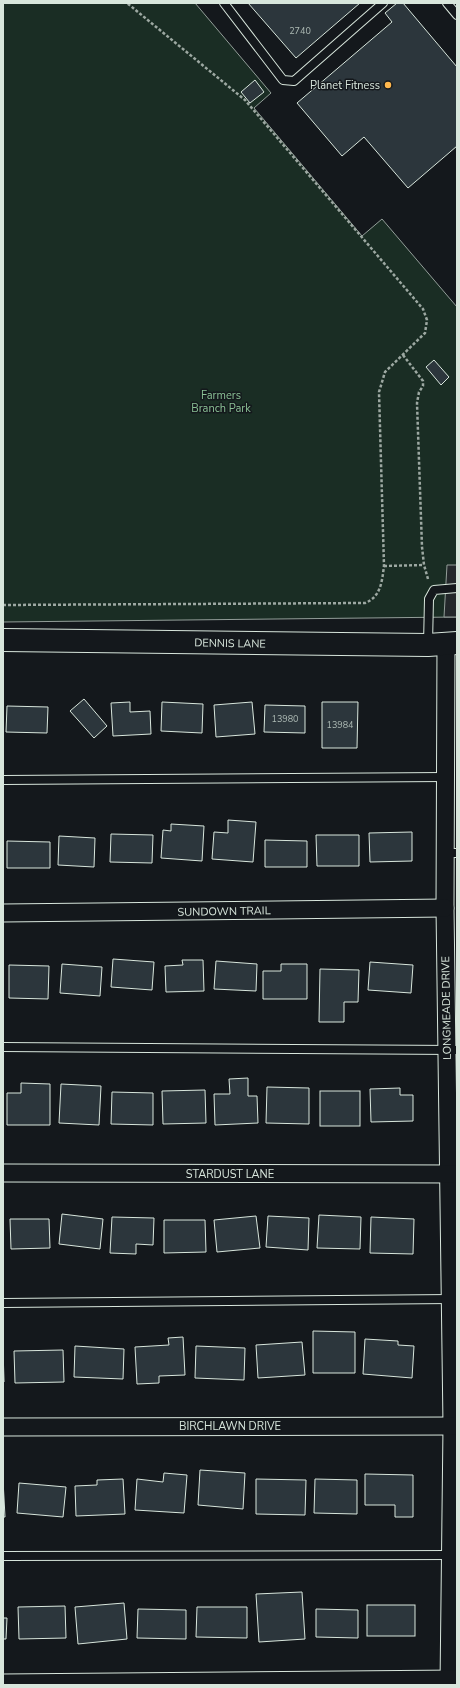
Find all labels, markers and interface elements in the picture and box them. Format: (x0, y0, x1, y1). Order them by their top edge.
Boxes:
house number: 2740 (289, 25, 311, 37)
place label: Planet Fitness (310, 78, 380, 93)
marker: Planet Fitness (383, 80, 393, 90)
park label: Farmers Branch Park (191, 388, 251, 416)
street label: DENNIS LANE (194, 635, 266, 652)
house number: 13980 (271, 713, 299, 725)
house number: 13984 (326, 719, 354, 731)
street label: SUNDOWN TRAIL (177, 903, 271, 920)
street label: LONGMEADE DRIVE (438, 956, 455, 1060)
street label: STARDUST LANE (186, 1167, 274, 1182)
street label: BIRCHLAWN DRIVE (179, 1419, 281, 1434)

